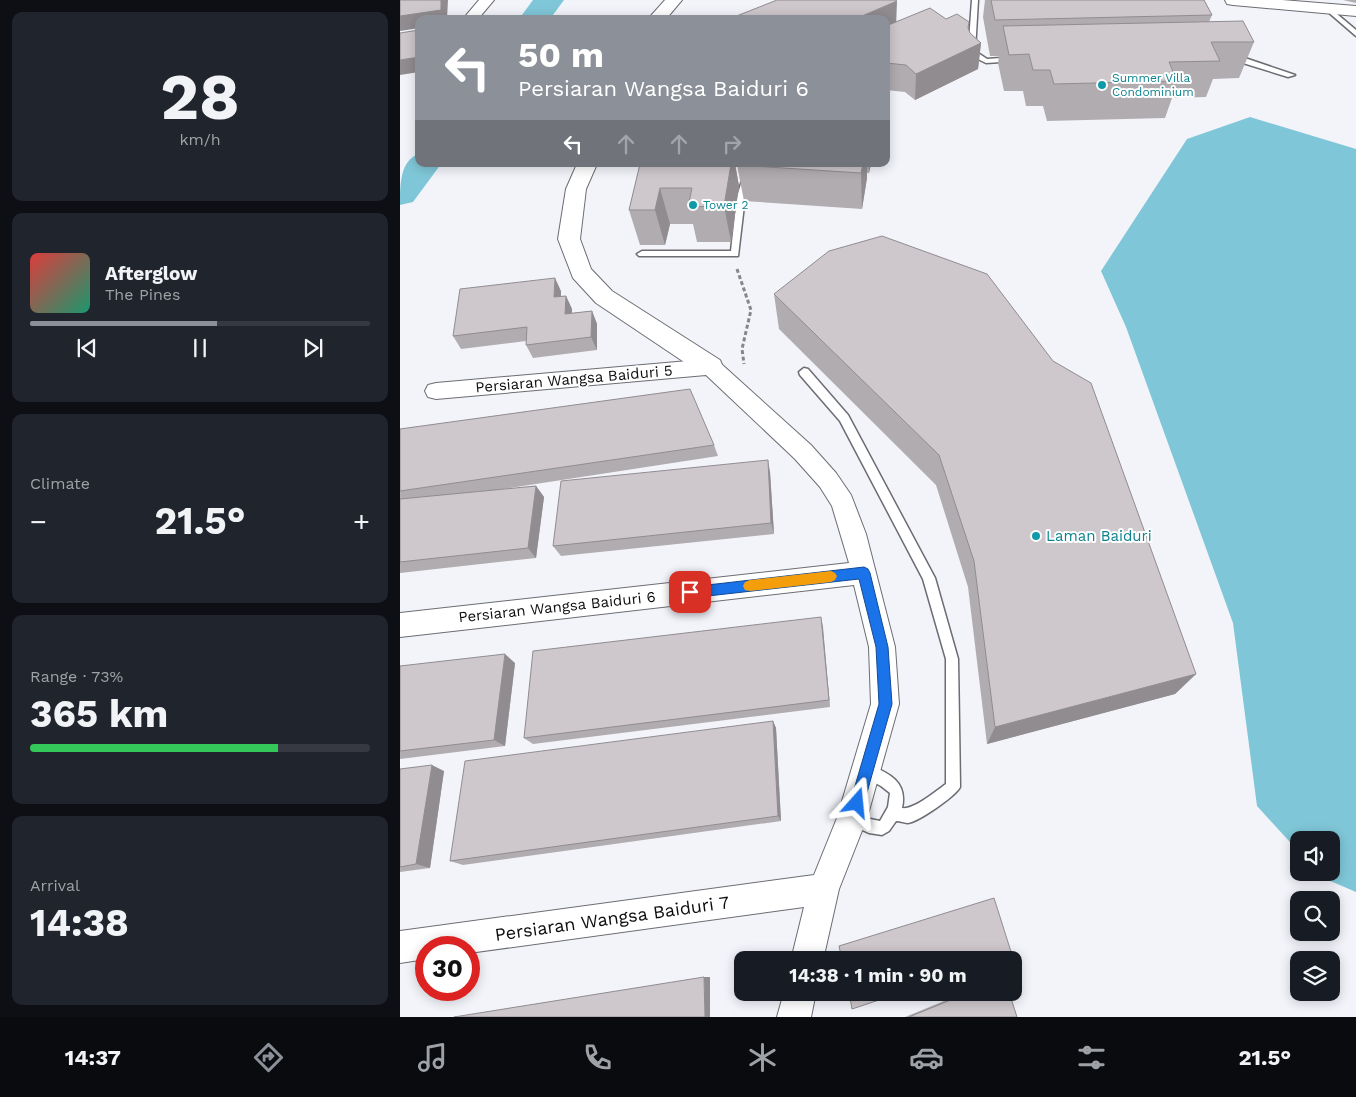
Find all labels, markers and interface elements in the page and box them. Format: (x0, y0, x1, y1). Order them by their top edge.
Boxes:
text: 50 m (518, 34, 604, 76)
icon: left (435, 35, 500, 100)
text: 28 (160, 59, 240, 135)
place label: Summer Villa Condominium (1112, 71, 1194, 99)
text: Persiaran Wangsa Baiduri 6 (518, 76, 809, 101)
marker: Summer Villa Condominium (1096, 79, 1108, 91)
text: km/h (179, 130, 221, 149)
icon: left (559, 130, 587, 158)
icon: ahead (612, 130, 640, 158)
icon: ahead (665, 130, 693, 158)
icon: right (718, 130, 746, 158)
place label: Tower 2 (703, 198, 748, 212)
marker: Tower 2 (687, 199, 699, 211)
text: Afterglow (105, 262, 197, 285)
text: The Pines (105, 285, 181, 304)
icon: previous (73, 334, 101, 362)
icon: pause (186, 334, 214, 362)
icon: next (299, 334, 327, 362)
street label: Persiaran Wangsa Baiduri 5 (475, 361, 673, 397)
text: Climate (30, 474, 90, 493)
text: 21.5° (154, 499, 246, 543)
text: − (30, 505, 47, 538)
text: + (353, 505, 370, 538)
place label: Laman Baiduri (1046, 527, 1152, 545)
marker: Laman Baiduri (1030, 530, 1042, 542)
pin (669, 571, 711, 613)
icon: arrive (676, 578, 704, 606)
street label: Persiaran Wangsa Baiduri 6 (457, 588, 657, 626)
text: Range · 73% (30, 667, 123, 686)
text: 365 km (30, 692, 168, 736)
position arrow (830, 776, 882, 828)
map controls (1290, 831, 1340, 1001)
button: sound (1290, 831, 1340, 881)
text: Arrival (30, 876, 80, 895)
street label: Persiaran Wangsa Baiduri 7 (493, 891, 731, 945)
button: search (1290, 891, 1340, 941)
text: 14:38 (30, 901, 129, 945)
speed limit sign: 30 (415, 936, 480, 1001)
button: layers (1290, 951, 1340, 1001)
text: 14:38 · 1 min · 90 m (789, 964, 967, 987)
icon: directions (251, 1040, 286, 1075)
icon: music (415, 1040, 450, 1075)
icon: phone (580, 1040, 615, 1075)
icon: climate (745, 1040, 780, 1075)
icon: car (909, 1040, 944, 1075)
icon: filters (1074, 1040, 1109, 1075)
text: 14:37 (65, 1045, 121, 1070)
text: 21.5° (1238, 1045, 1291, 1070)

